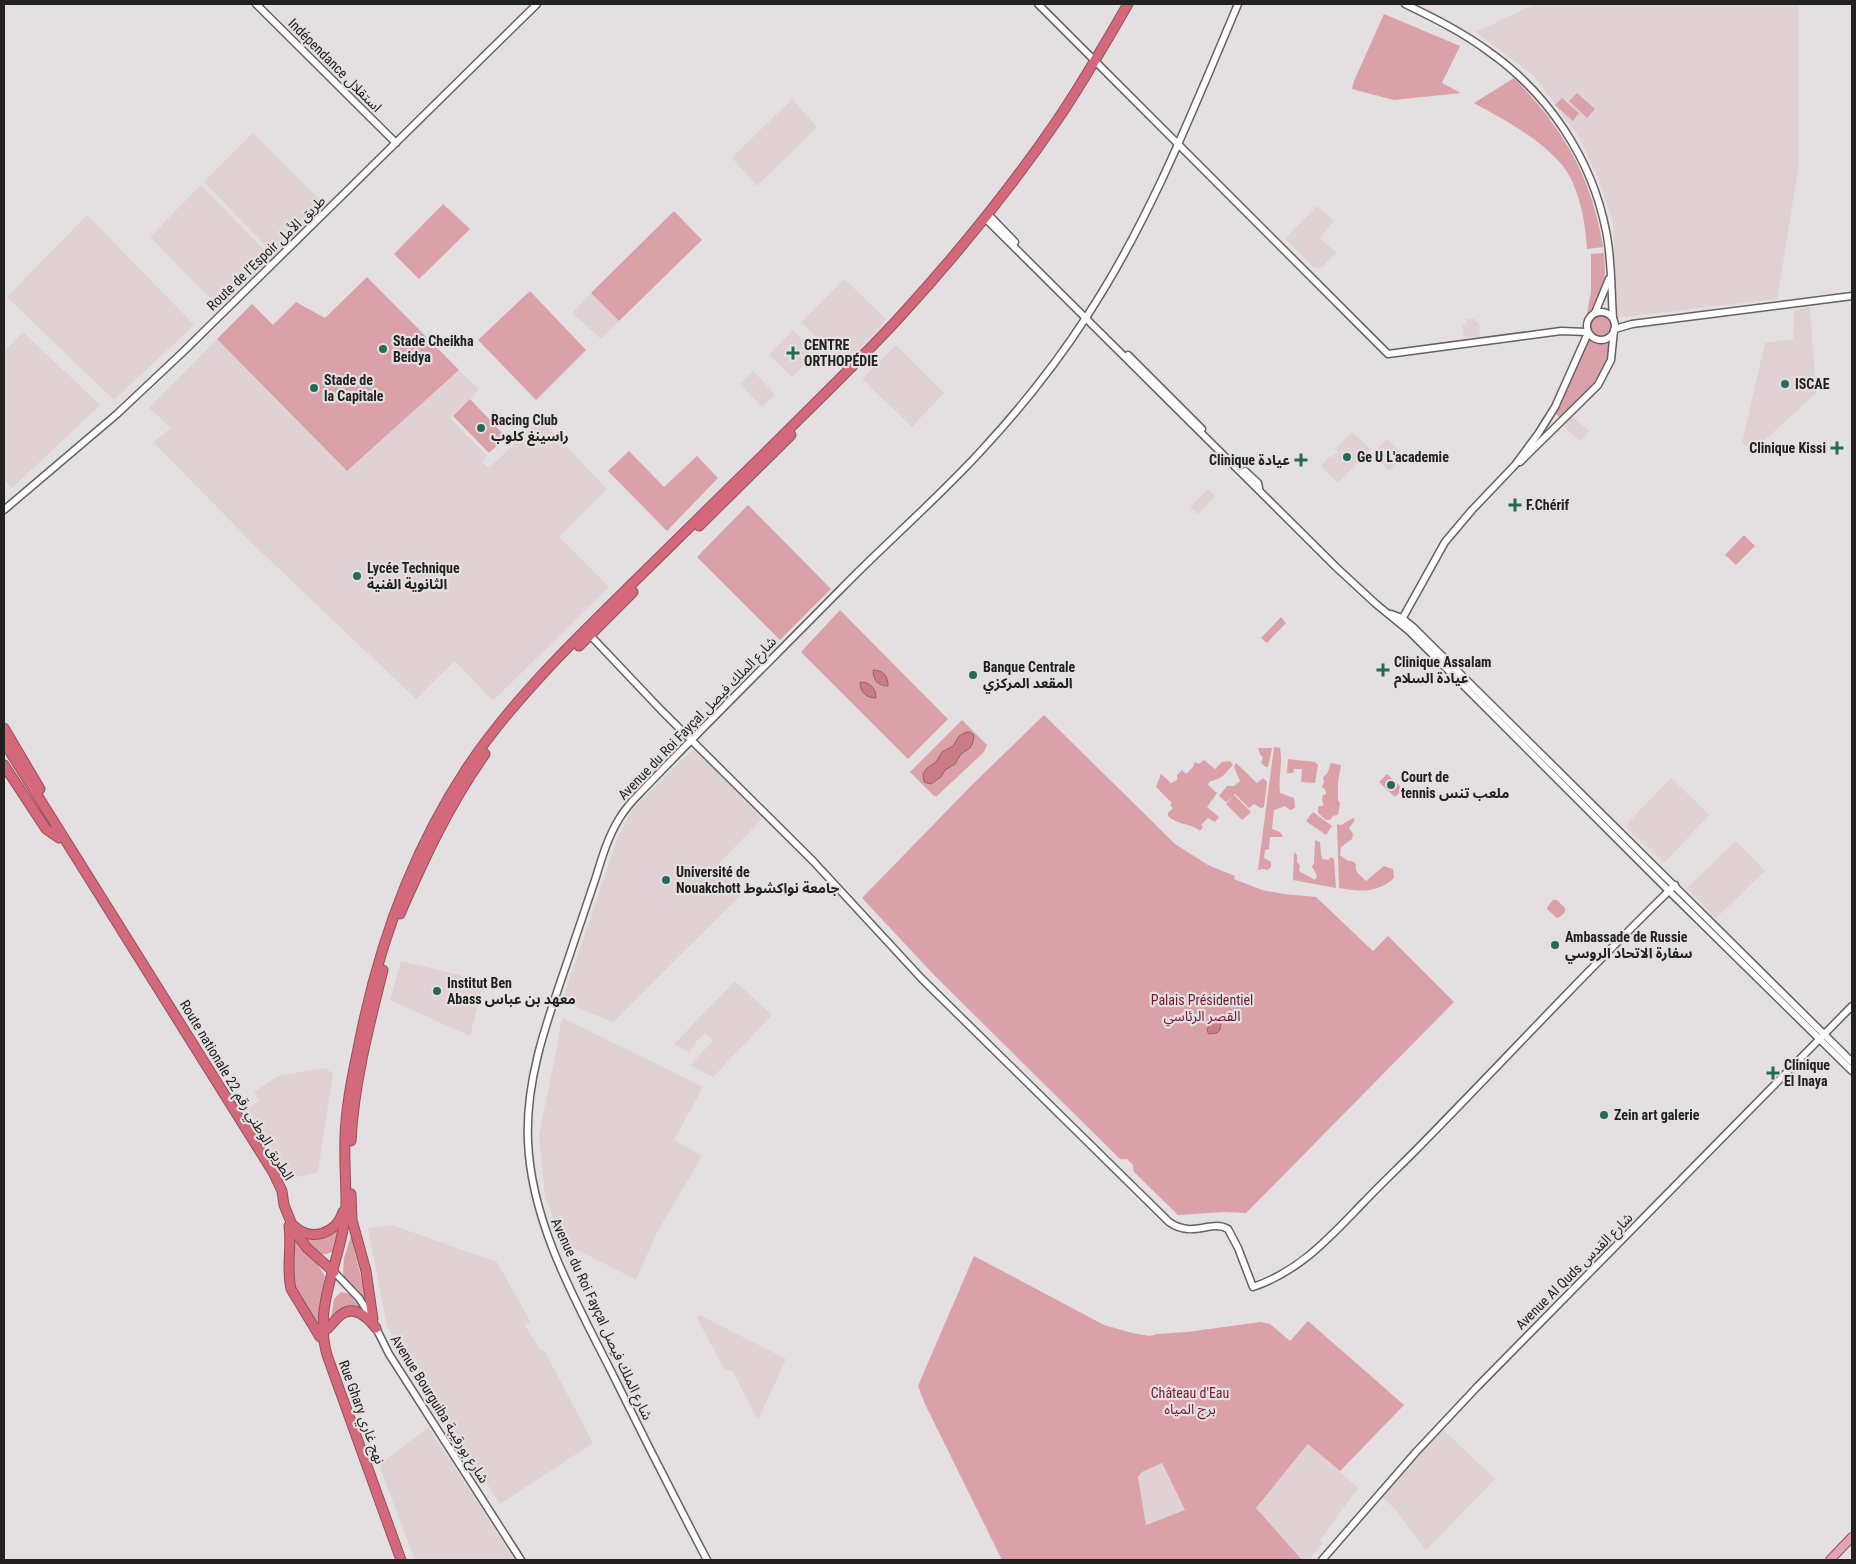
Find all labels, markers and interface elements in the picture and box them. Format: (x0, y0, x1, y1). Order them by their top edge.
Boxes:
street label: Indépendance استقلال (284, 15, 385, 116)
street label: Route de l’Espoir طريق الأمل (204, 192, 330, 315)
place label: Stade Cheikha Beidya (393, 333, 474, 365)
place label: CENTRE ORTHOPÉDIE (804, 337, 878, 369)
marker: Stade Cheikha Beidya (377, 343, 389, 355)
marker: CENTRE ORTHOPÉDIE (786, 346, 800, 360)
place label: Stade de la Capitale (324, 372, 384, 404)
place label: ISCAE (1795, 376, 1830, 392)
marker: ISCAE (1779, 378, 1791, 390)
marker: Stade de la Capitale (308, 382, 320, 394)
place label: Racing Club راسينغ كلوب (491, 412, 569, 446)
marker: Racing Club راسينغ كلوب (475, 422, 487, 434)
place label: Clinique Kissi (1749, 440, 1826, 456)
marker: Clinique Kissi (1830, 441, 1844, 455)
place label: Ge U L'academie (1357, 449, 1449, 465)
marker: Ge U L'academie (1341, 451, 1353, 463)
place label: Clinique عيادة (1209, 452, 1290, 468)
marker: Clinique عيادة (1294, 453, 1308, 467)
place label: F.Chérif (1526, 497, 1570, 513)
marker: F.Chérif (1508, 498, 1522, 512)
place label: Lycée Technique الثانوية الفنية (367, 560, 460, 592)
marker: Lycée Technique الثانوية الفنية (351, 570, 363, 582)
street label: Avenue du Roi Fayçal شارع الملك فيصل (615, 633, 782, 805)
place label: Clinique Assalam عيادة السلام (1394, 654, 1491, 689)
place label: Banque Centrale المقعد المركزي (983, 659, 1076, 694)
marker: Clinique Assalam عيادة السلام (1376, 663, 1390, 677)
marker: Banque Centrale المقعد المركزي (967, 669, 979, 681)
place label: Court de tennis ملعب تنس (1401, 769, 1509, 801)
marker: Court de tennis ملعب تنس (1385, 779, 1397, 791)
place label: Université de Nouakchott جامعة نواكشوط (676, 864, 839, 896)
marker: Université de Nouakchott جامعة نواكشوط (660, 874, 672, 886)
place label: Ambassade de Russie سفارة الاتحاد الروسي (1565, 929, 1693, 964)
marker: Ambassade de Russie سفارة الاتحاد الروسي (1549, 939, 1561, 951)
place label: Institut Ben Abass معهد بن عباس (447, 975, 576, 1007)
marker: Institut Ben Abass معهد بن عباس (431, 985, 443, 997)
park label: Palais Présidentiel القصر الرئاسي (1151, 992, 1253, 1027)
street label: Route nationale 22 الطريق الوطني رقم (174, 997, 297, 1185)
place label: Clinique El Inaya (1784, 1057, 1830, 1089)
marker: Clinique El Inaya (1766, 1066, 1780, 1080)
place label: Zein art galerie (1614, 1107, 1700, 1123)
marker: Zein art galerie (1598, 1109, 1610, 1121)
street label: Avenue Al Quds شارع القدس (1512, 1209, 1638, 1335)
street label: Avenue du Roi Fayçal شارع الملك فيصل (545, 1216, 656, 1424)
street label: Avenue Bourguiba شارع بورقيبة (385, 1332, 492, 1488)
street label: Rue Ghary نهج غاري (333, 1358, 388, 1467)
park label: Château d'Eau برج المياه (1151, 1385, 1229, 1420)

